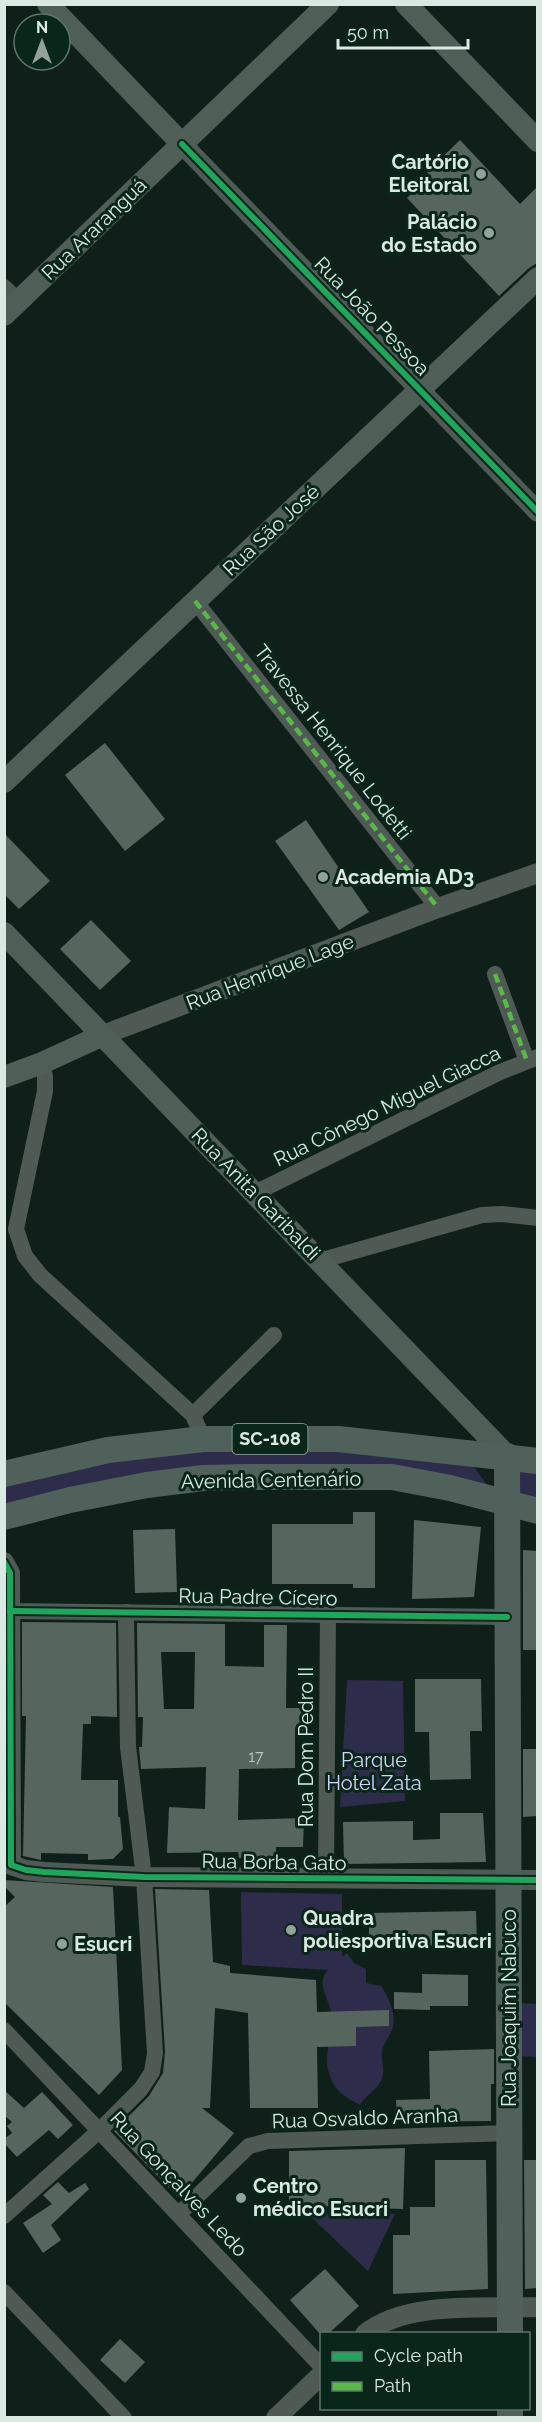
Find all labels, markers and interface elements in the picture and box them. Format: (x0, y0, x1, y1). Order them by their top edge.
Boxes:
north arrow (12, 12, 72, 72)
scale bar (338, 12, 468, 50)
text: N (36, 18, 48, 37)
text: 50 m (347, 22, 389, 43)
place label: Cartório Eleitoral (388, 150, 470, 197)
marker: Cartório Eleitoral (474, 167, 488, 181)
street label: Rua Araranguá (37, 173, 151, 285)
place label: Palácio do Estado (381, 210, 477, 257)
marker: Palácio do Estado (482, 226, 496, 240)
street label: Rua João Pessoa (309, 252, 435, 380)
street label: Rua São José (218, 479, 324, 581)
street label: Travessa Henrique Lodetti (249, 640, 417, 844)
place label: Academia AD3 (335, 865, 474, 889)
marker: Academia AD3 (316, 870, 330, 884)
street label: Rua Henrique Lage (183, 929, 358, 1015)
street label: Rua Cônego Miguel Giacca (270, 1041, 504, 1171)
street label: Rua Anita Garibaldi (187, 1123, 325, 1265)
road number: SC-108 (232, 1424, 308, 1454)
street label: Avenida Centenário (181, 1466, 362, 1494)
street label: Rua Padre Cícero (178, 1584, 338, 1610)
street label: Rua Dom Pedro II (294, 1667, 318, 1827)
house number: 17 (248, 1747, 264, 1766)
park label: Parque Hotel Zata (326, 1748, 422, 1795)
street label: Rua Borba Gato (201, 1849, 347, 1875)
place label: Quadra poliesportiva Esucri (303, 1906, 492, 1953)
street label: Rua Joaquim Nabuco (497, 1909, 521, 2107)
marker: Quadra poliesportiva Esucri (284, 1923, 298, 1937)
place label: Esucri (74, 1932, 132, 1956)
marker: Esucri (55, 1937, 69, 1951)
street label: Rua Osvaldo Aranha (271, 2103, 459, 2133)
street label: Rua Gonçalves Ledo (105, 2106, 253, 2262)
place label: Centro médico Esucri (253, 2174, 388, 2221)
marker: Centro médico Esucri (234, 2191, 248, 2205)
legend (320, 2332, 530, 2410)
text: Cycle path (374, 2345, 463, 2366)
text: Path (374, 2375, 411, 2396)

